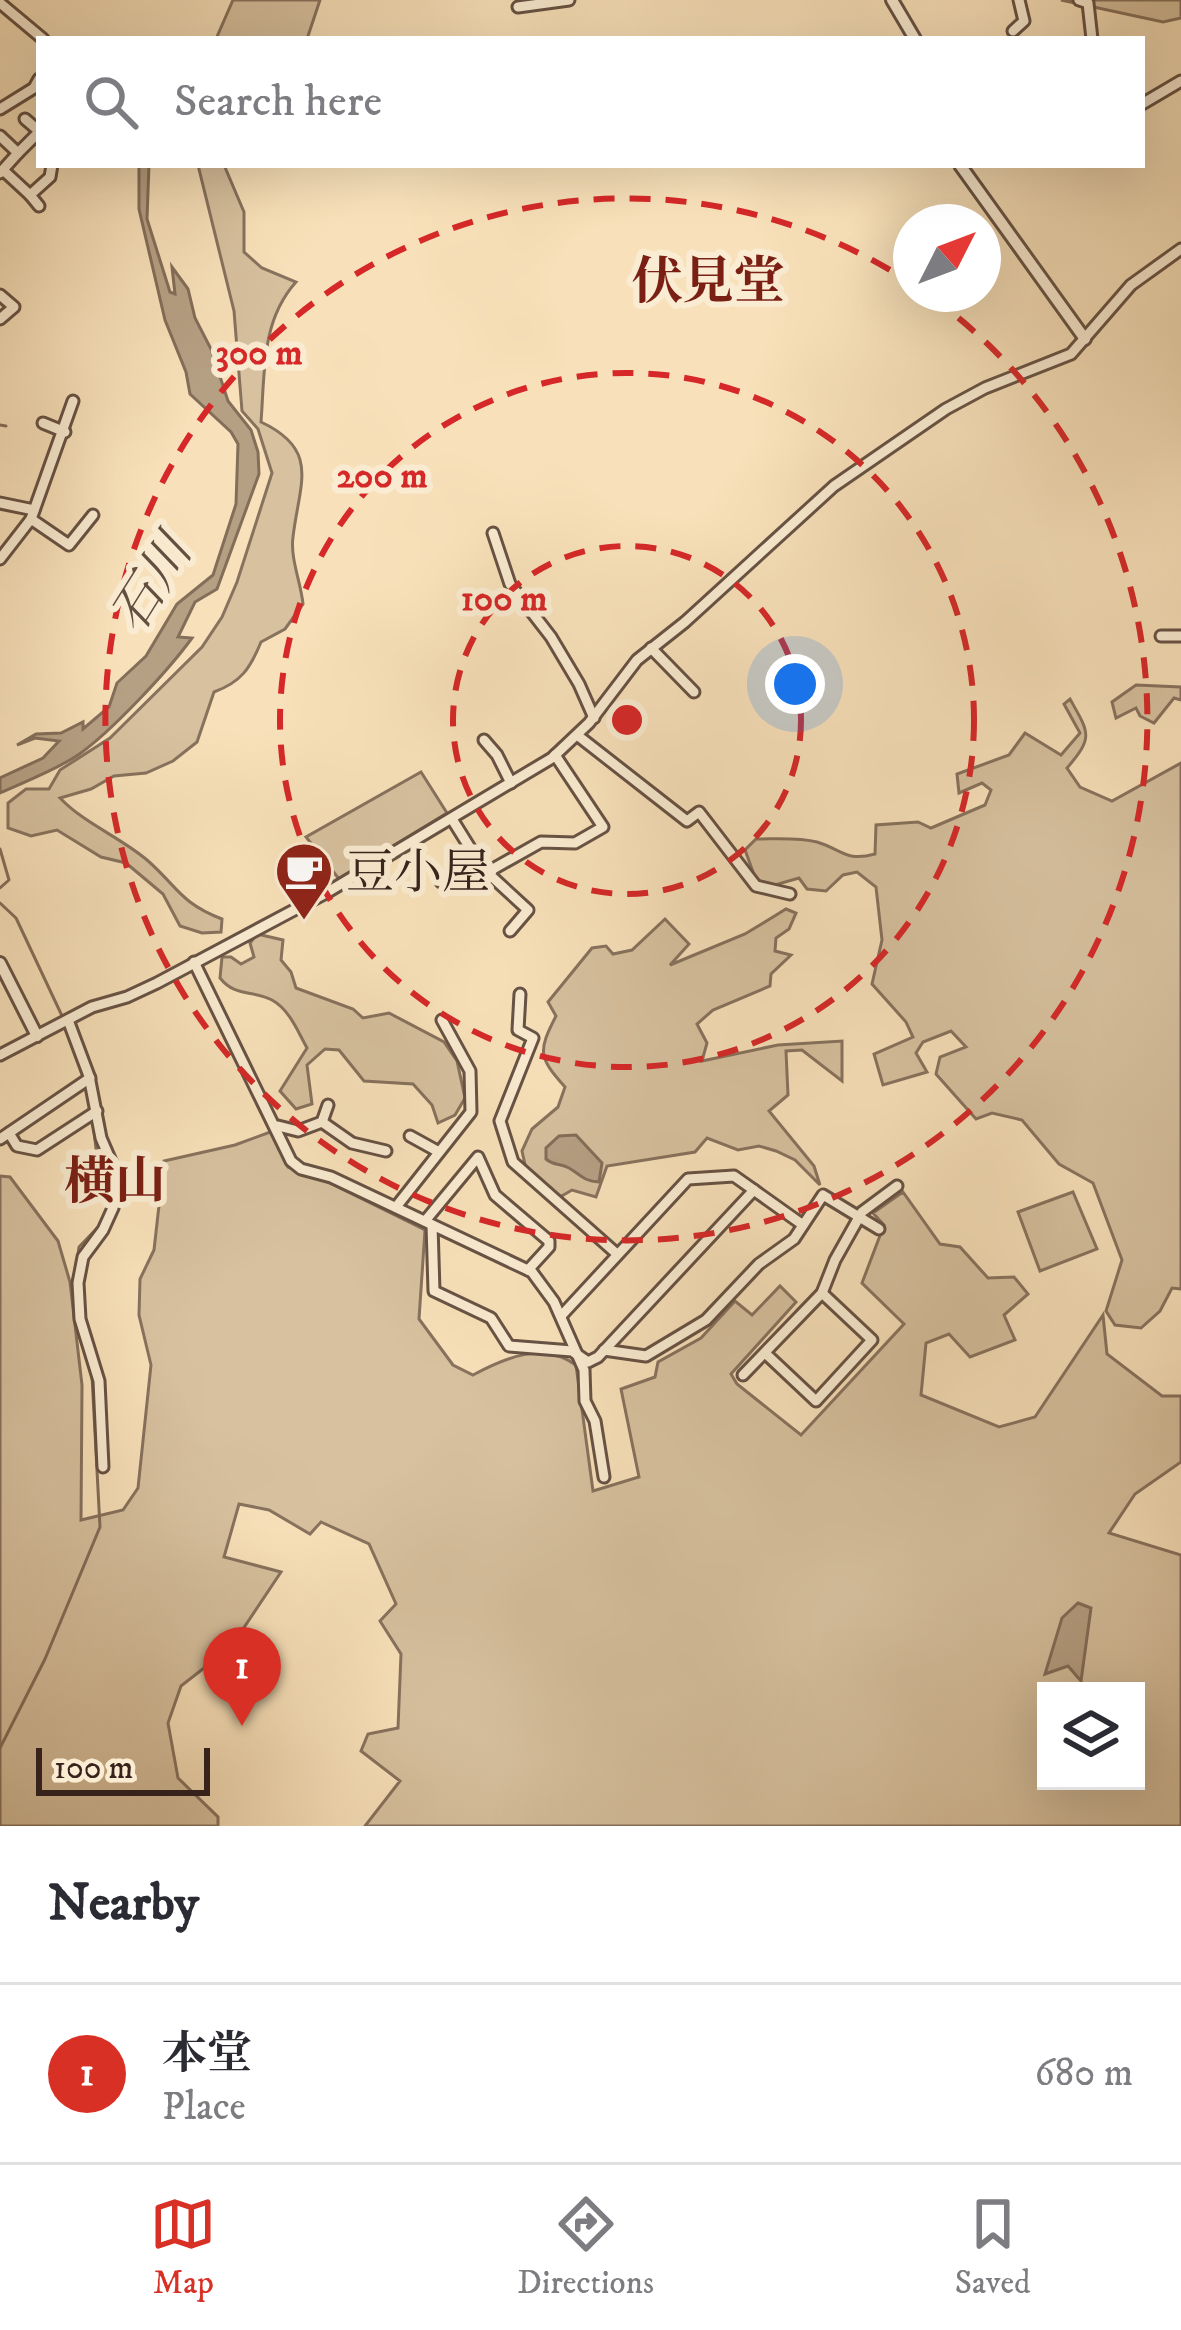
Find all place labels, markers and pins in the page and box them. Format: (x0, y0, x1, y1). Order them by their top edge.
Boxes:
centre of rings (606, 699, 648, 741)
cafe icon: 豆小屋 (273, 840, 335, 922)
place label: 豆小屋 (346, 844, 490, 904)
pin: 1 (203, 1627, 281, 1726)

